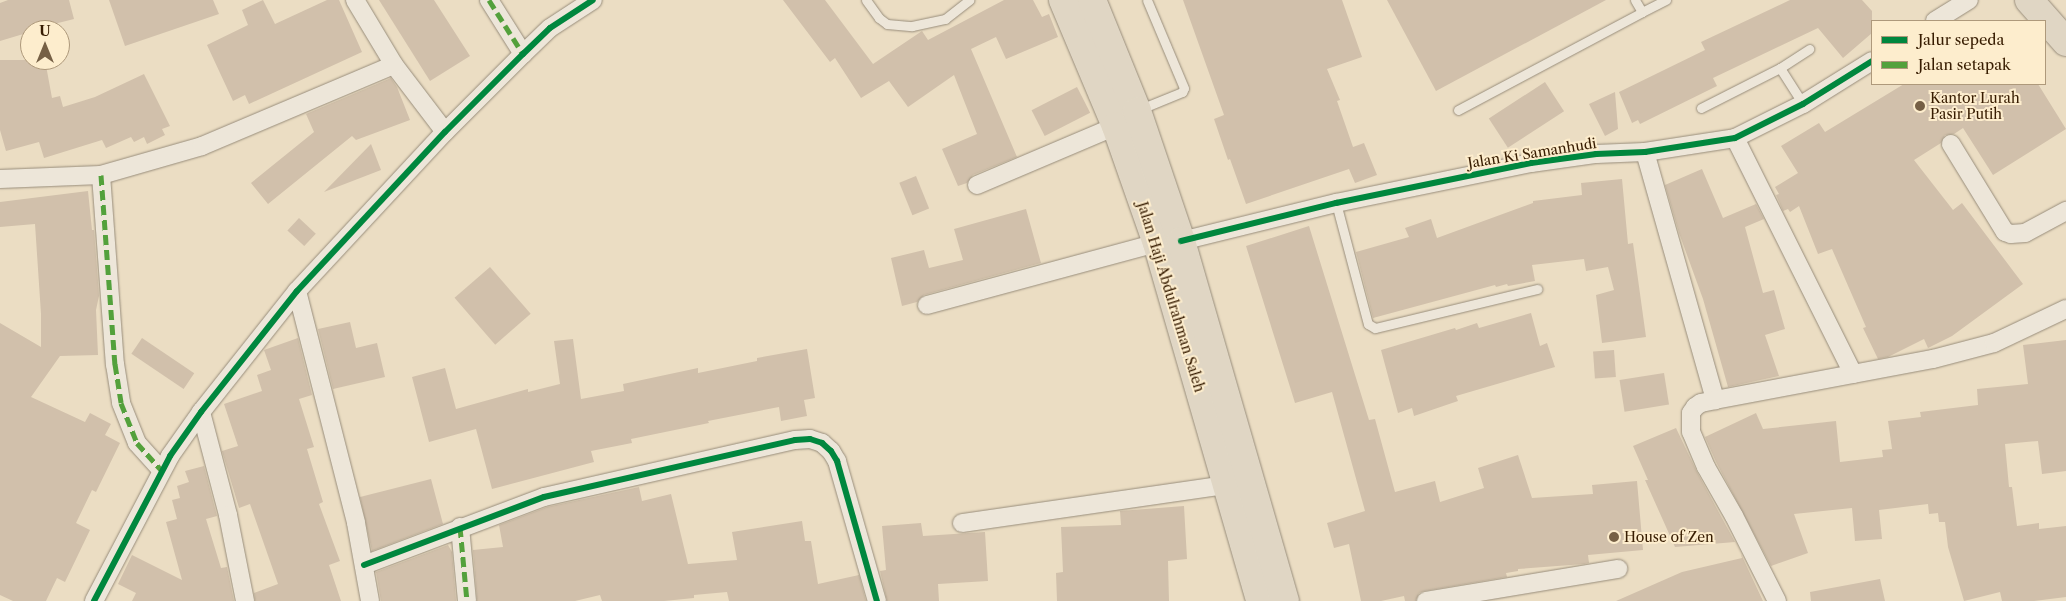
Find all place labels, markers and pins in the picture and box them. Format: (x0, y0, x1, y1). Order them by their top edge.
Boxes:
place label: Kantor Lurah Pasir Putih (1930, 90, 2020, 122)
marker: Kantor Lurah Pasir Putih (1914, 100, 1926, 112)
place label: House of Zen (1624, 529, 1714, 545)
marker: House of Zen (1608, 531, 1620, 543)

